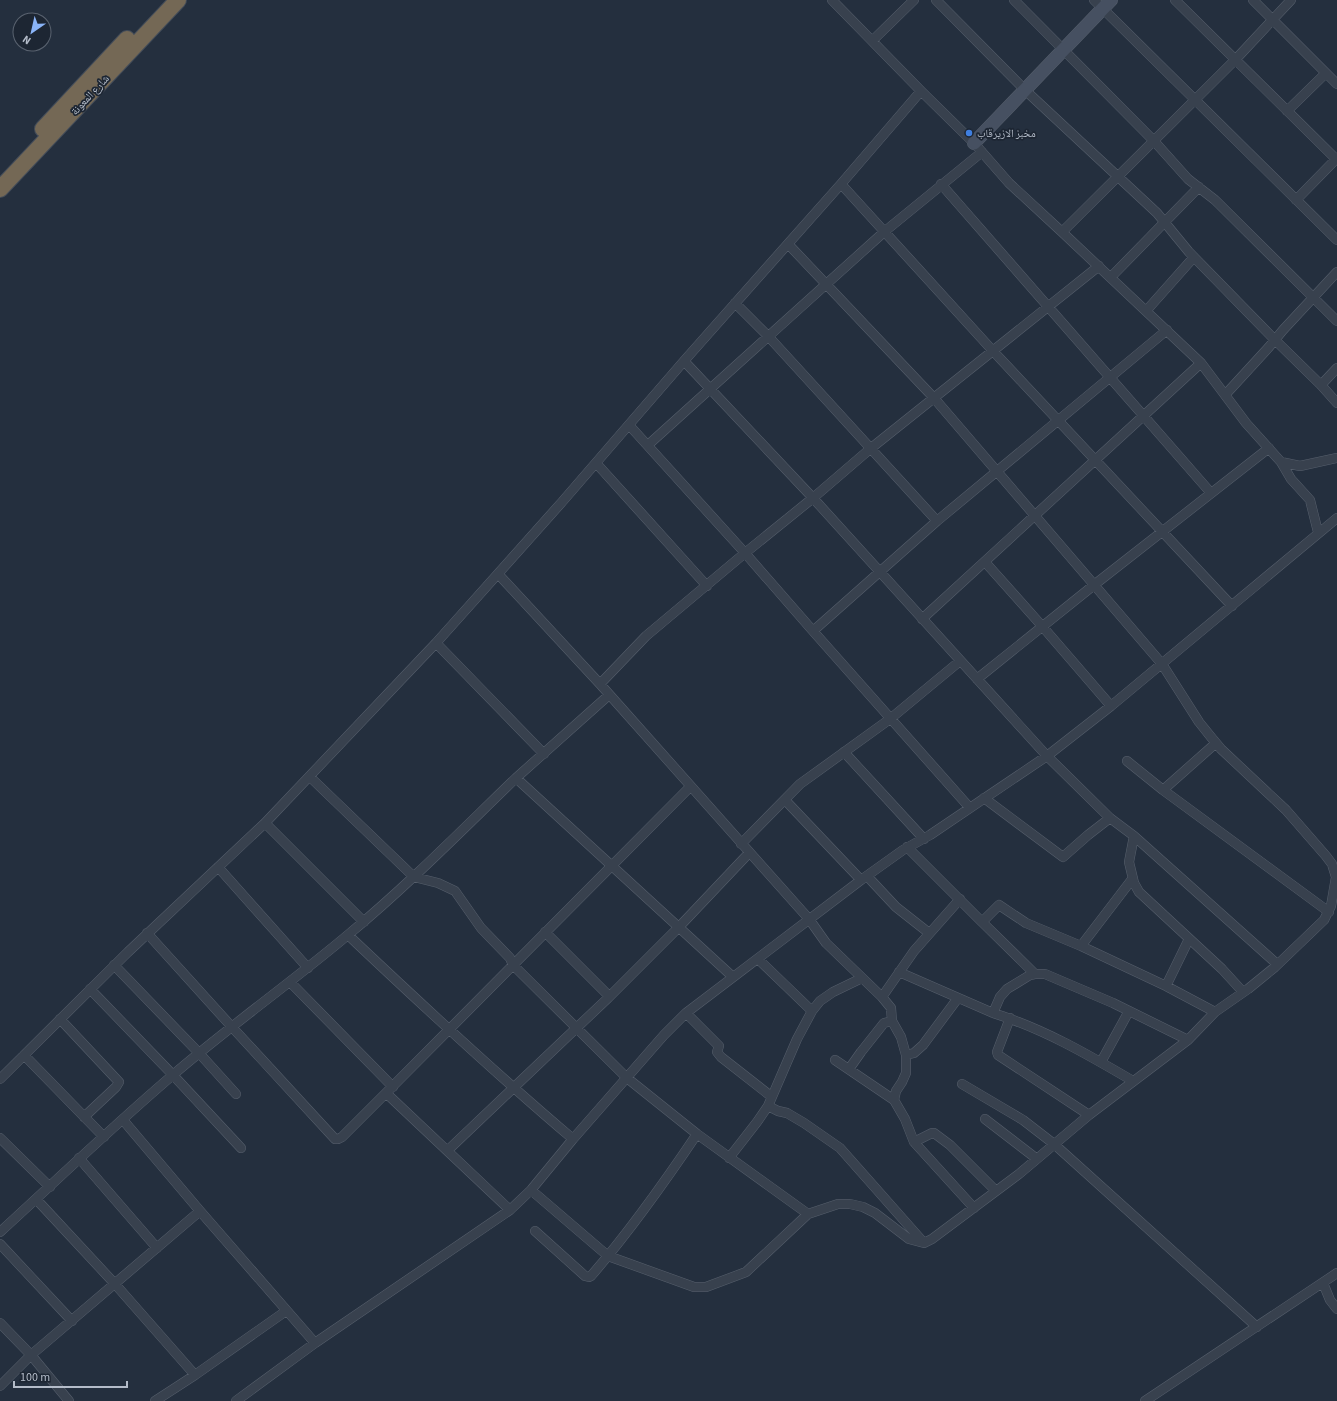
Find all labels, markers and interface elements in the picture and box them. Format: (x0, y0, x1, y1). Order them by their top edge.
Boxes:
north arrow (12, 12, 52, 52)
text: N (19, 32, 34, 48)
street label: شارع المعونة (67, 71, 113, 119)
place label: مخبز الازيرقاب (977, 126, 1036, 141)
marker: مخبز الازيرقاب (964, 128, 974, 138)
scale bar (14, 1363, 127, 1389)
text: 100 m (20, 1369, 50, 1386)

